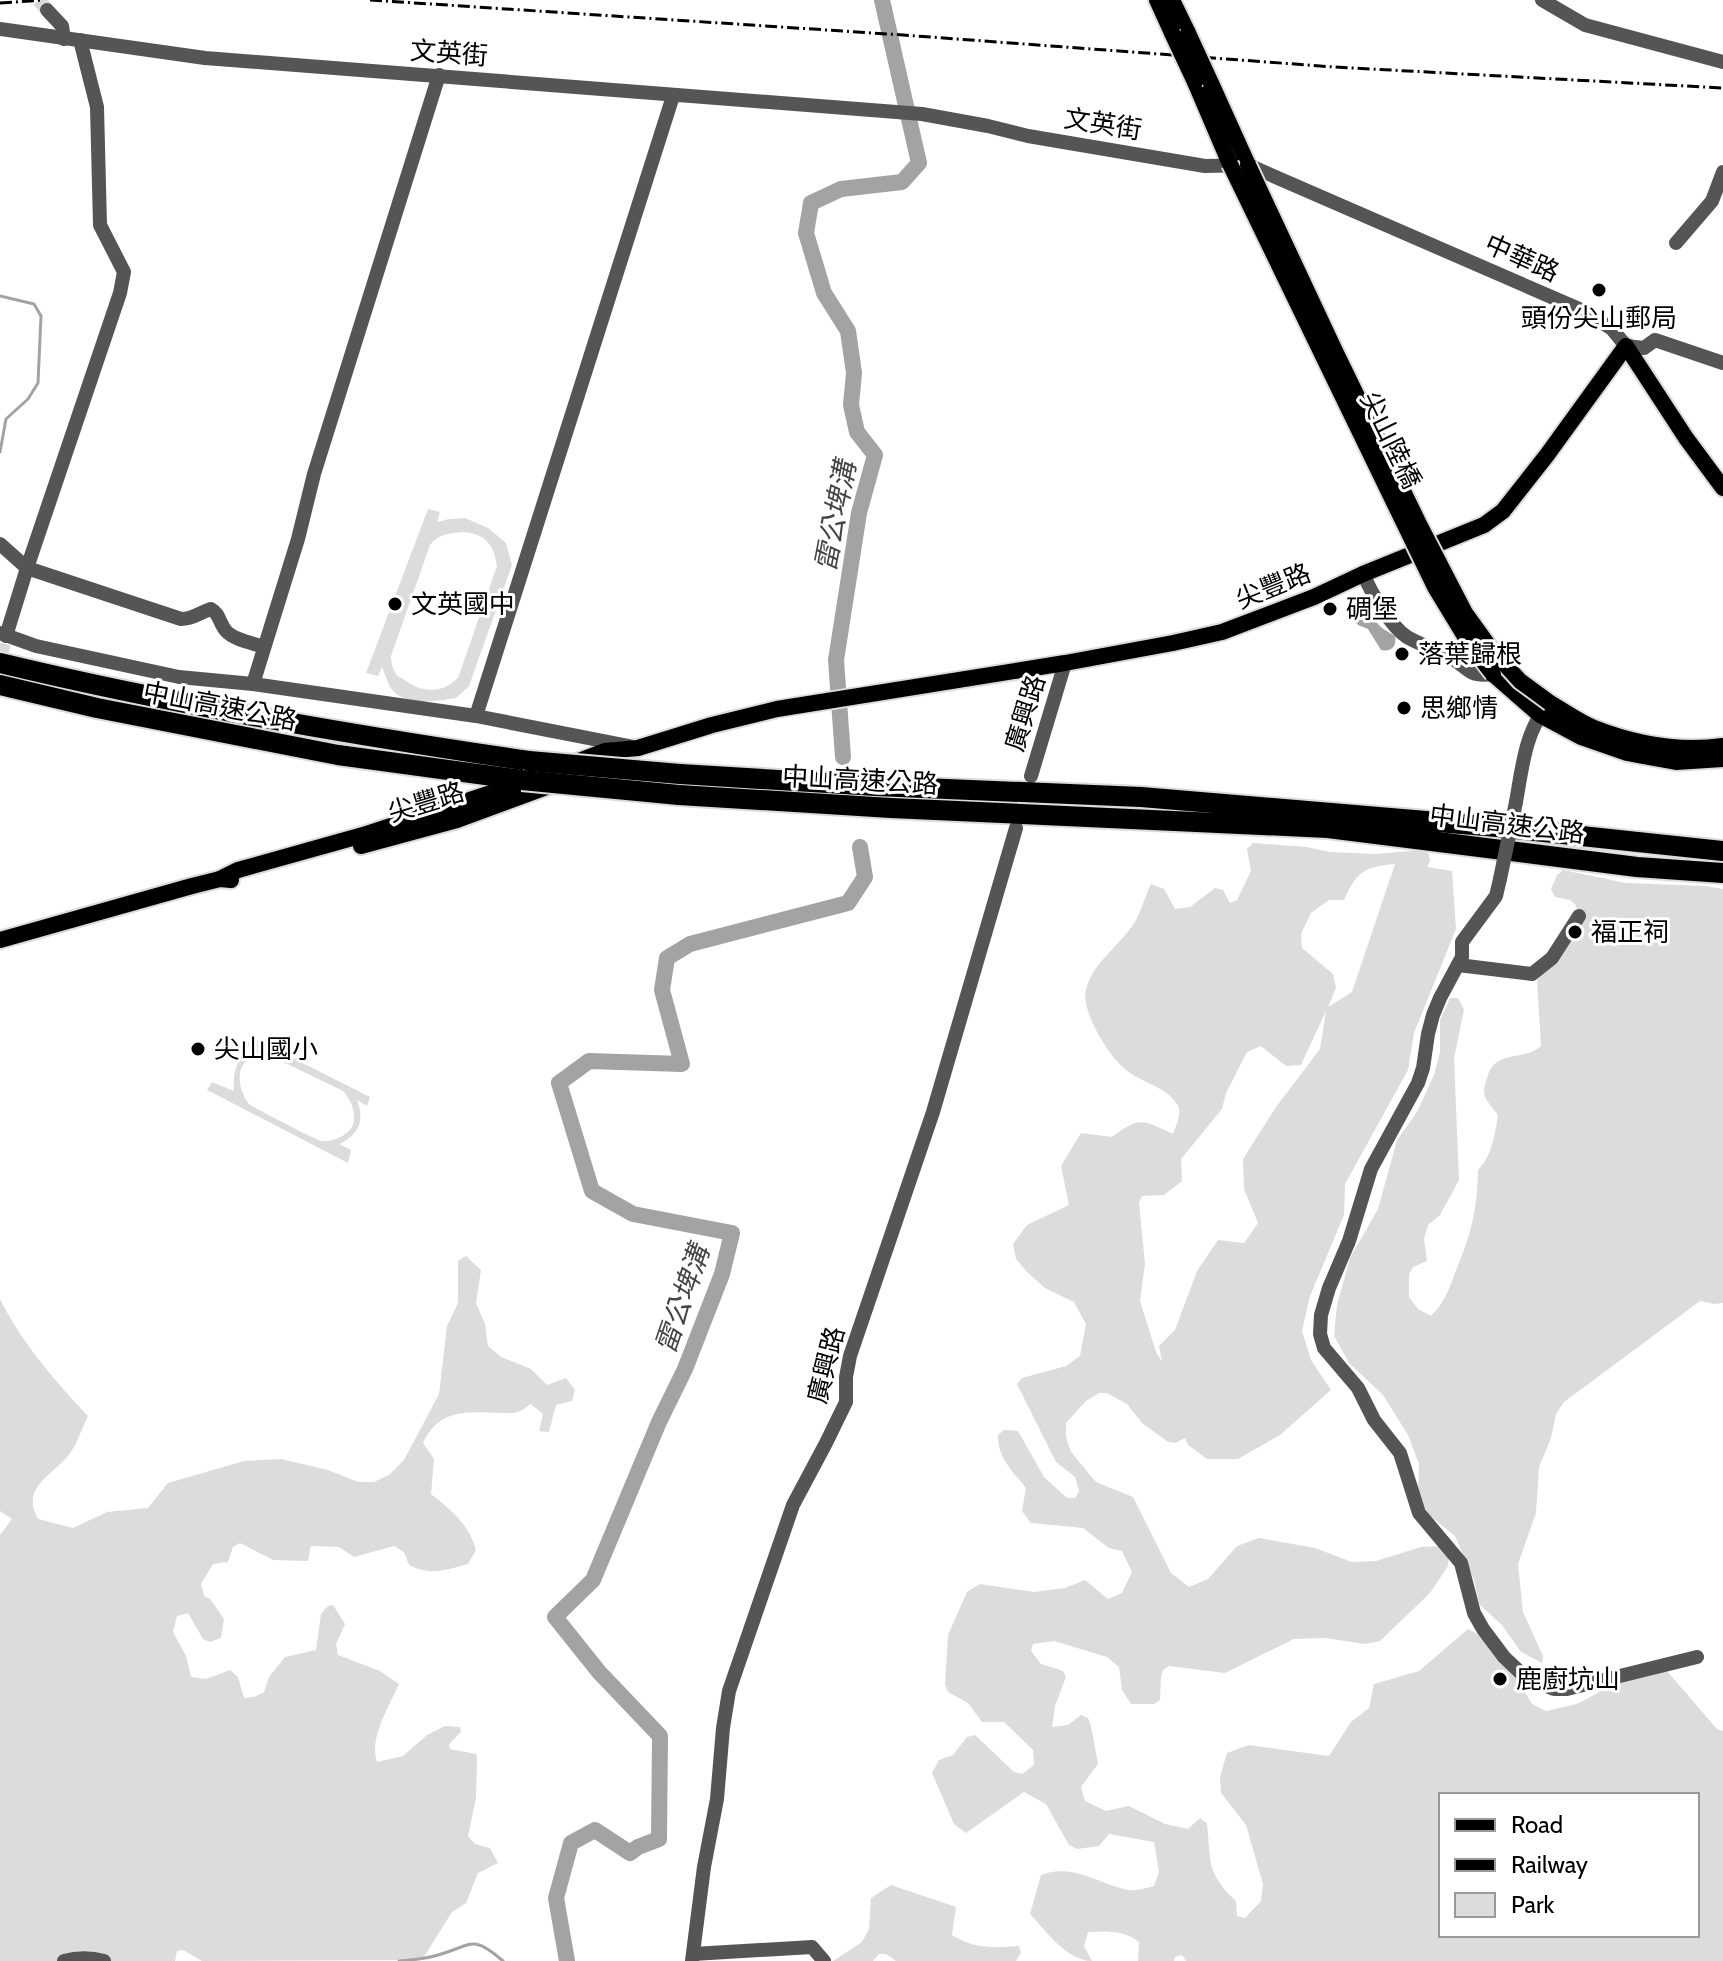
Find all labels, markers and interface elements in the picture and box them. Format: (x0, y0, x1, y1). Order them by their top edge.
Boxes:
street label: 文英街 (409, 34, 489, 72)
street label: 文英街 (1062, 102, 1144, 146)
street label: 中華路 (1480, 228, 1564, 288)
marker: 頭份尖山郵局 (1590, 281, 1608, 299)
place label: 頭份尖山郵局 (1521, 302, 1677, 334)
street label: 尖山陸橋 (1354, 386, 1428, 494)
water label: 雷公埤溝 (808, 454, 863, 574)
street label: 尖豐路 (1231, 557, 1315, 615)
place label: 文英國中 (411, 588, 515, 620)
place label: 碉堡 (1346, 593, 1398, 625)
marker: 文英國中 (386, 595, 404, 613)
marker: 碉堡 (1321, 600, 1339, 618)
place label: 落葉歸根 (1418, 638, 1522, 670)
marker: 落葉歸根 (1393, 645, 1411, 663)
street label: 廣興路 (998, 671, 1052, 755)
street label: 中山高速公路 (140, 675, 300, 737)
place label: 思鄉情 (1420, 692, 1498, 724)
marker: 思鄉情 (1395, 699, 1413, 717)
street label: 中山高速公路 (781, 760, 939, 800)
street label: 尖豐路 (384, 775, 468, 829)
street label: 中山高速公路 (1428, 799, 1586, 849)
place label: 福正祠 (1591, 916, 1669, 948)
marker: 福正祠 (1566, 923, 1584, 941)
place label: 尖山國小 (214, 1033, 318, 1065)
marker: 尖山國小 (189, 1040, 207, 1058)
water label: 雷公埤溝 (648, 1237, 718, 1357)
street label: 廣興路 (801, 1323, 851, 1407)
place label: 鹿廚坑山 (1516, 1663, 1620, 1695)
marker: 鹿廚坑山 (1491, 1670, 1509, 1688)
legend (1439, 1793, 1699, 1937)
text: Road (1511, 1810, 1563, 1839)
text: Railway (1511, 1850, 1588, 1879)
text: Park (1511, 1890, 1554, 1919)

